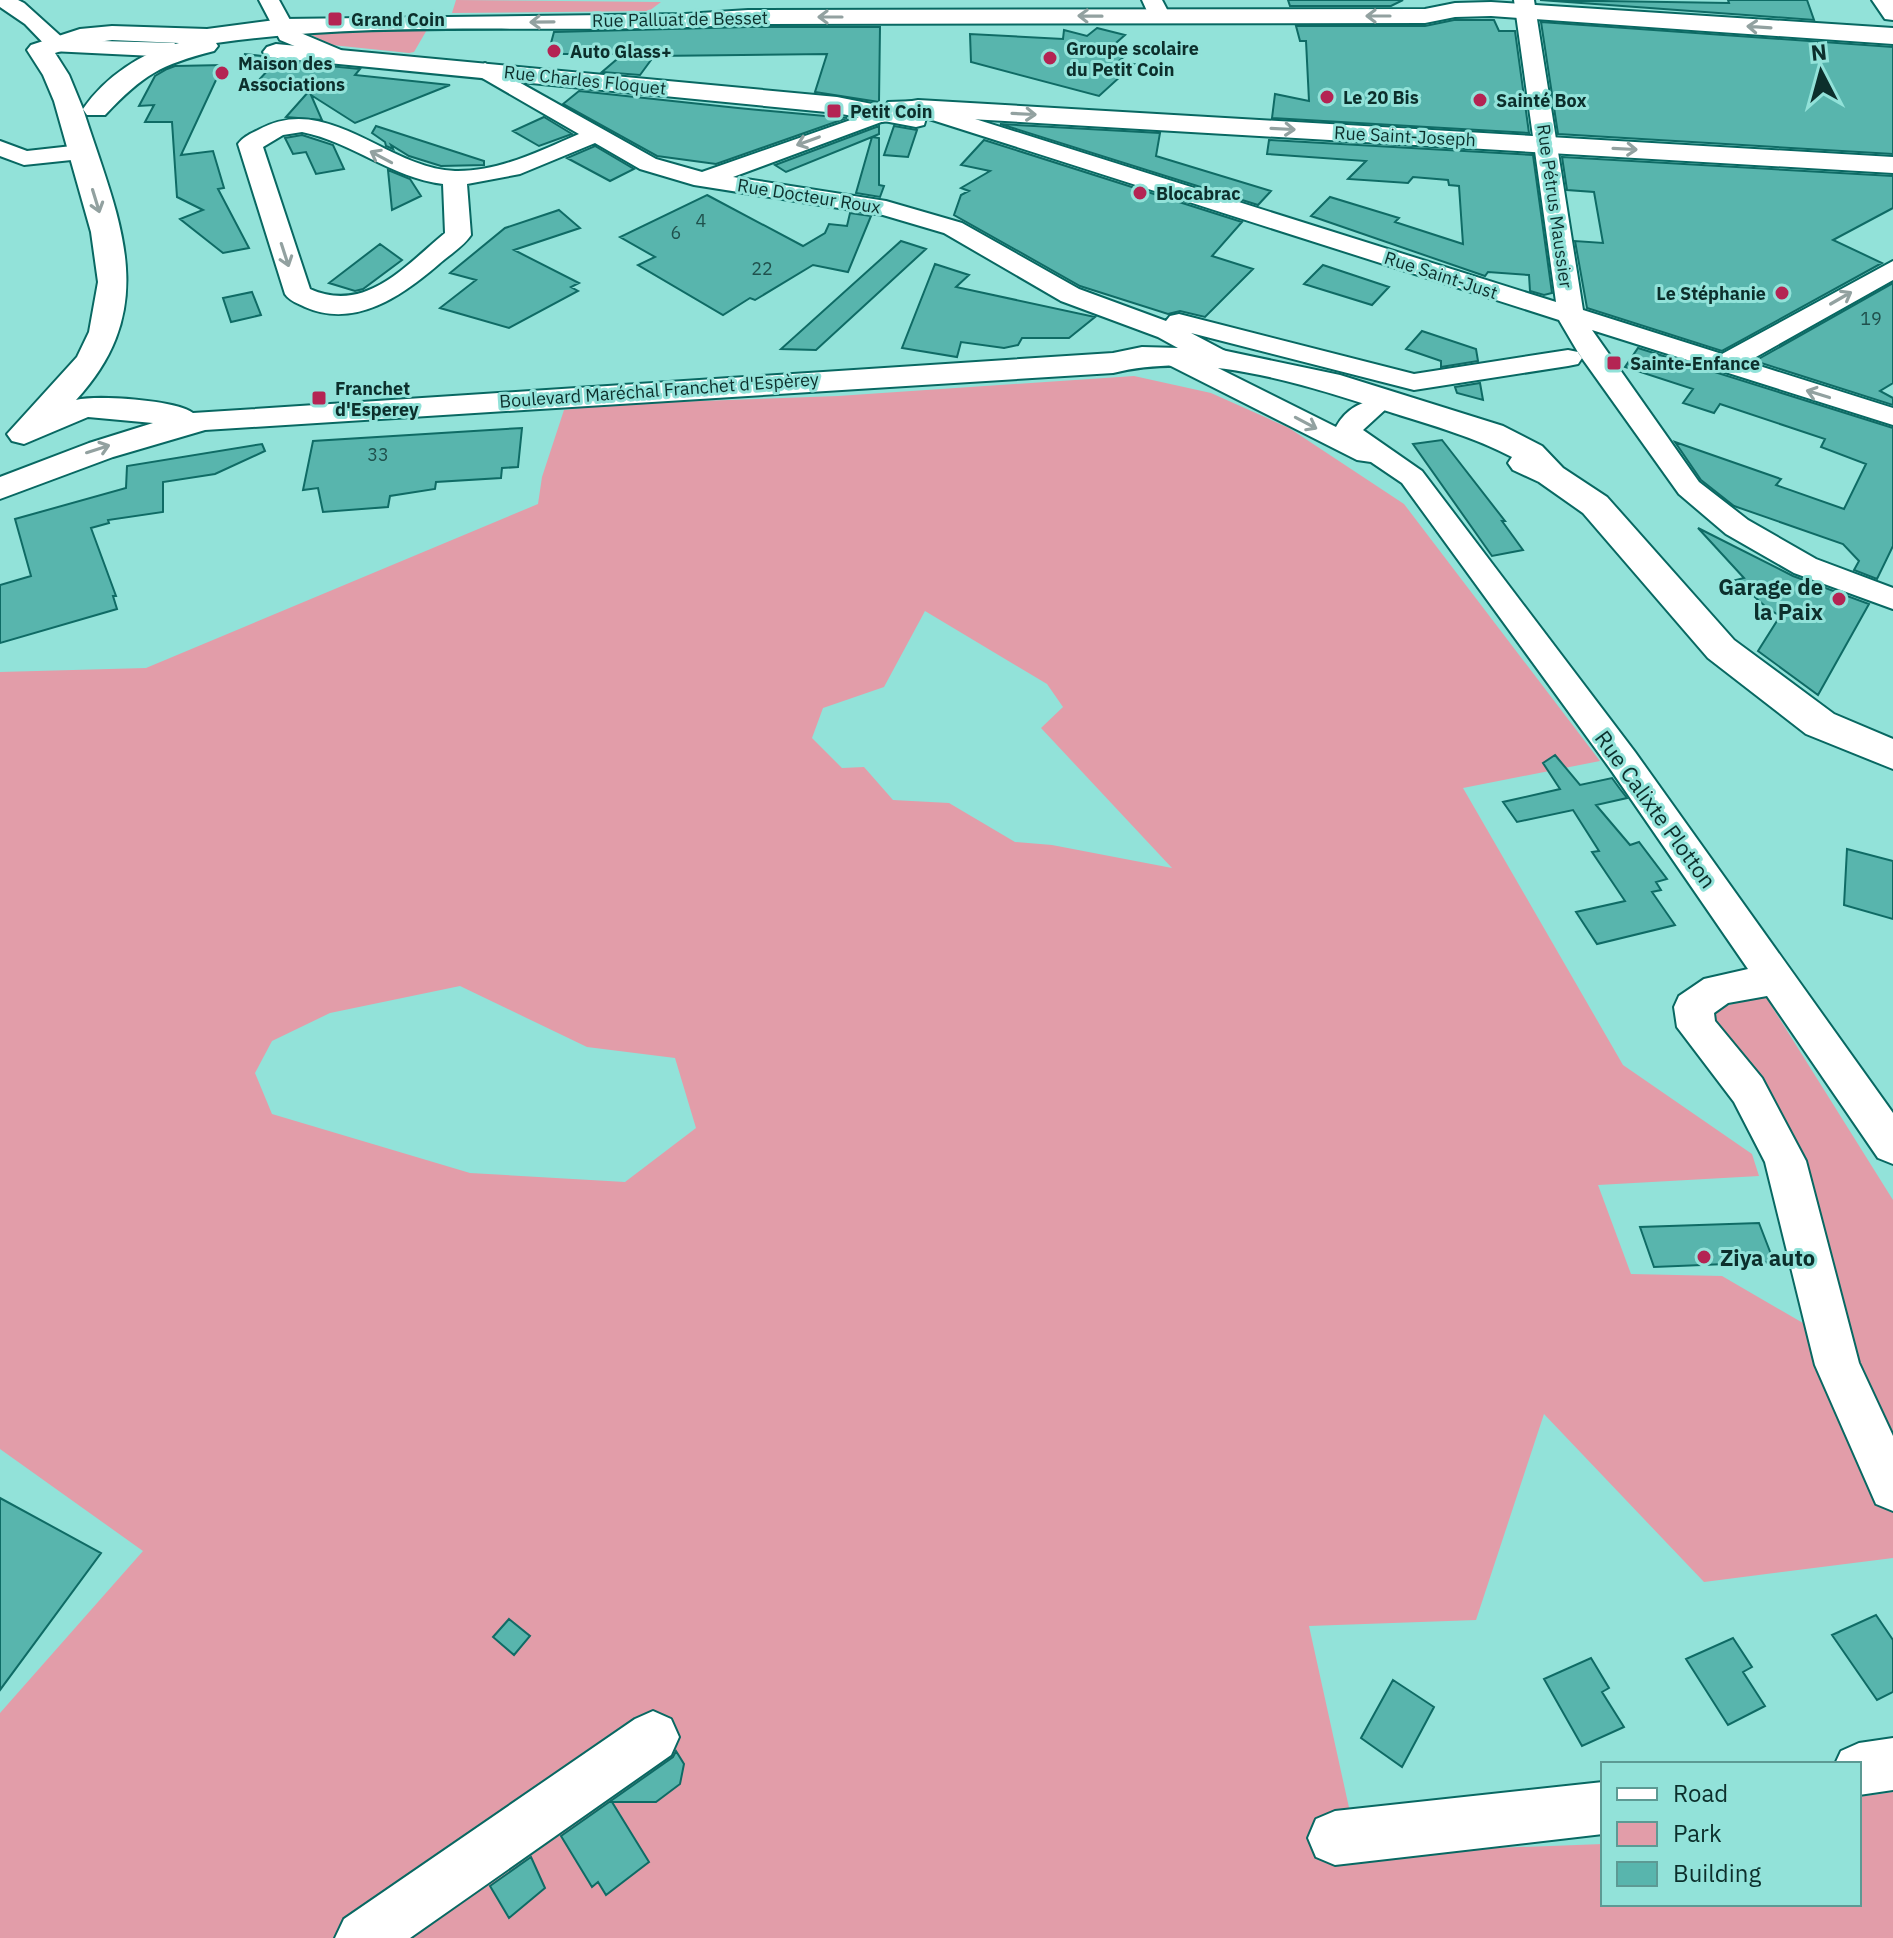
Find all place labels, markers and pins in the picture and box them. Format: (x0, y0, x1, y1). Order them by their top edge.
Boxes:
place label: Grand Coin (351, 8, 445, 31)
marker: Grand Coin (326, 10, 344, 28)
place label: Groupe scolaire du Petit Coin (1066, 37, 1199, 81)
place label: Auto Glass+ (570, 40, 672, 63)
marker: Auto Glass+ (545, 42, 563, 60)
marker: Groupe scolaire du Petit Coin (1041, 49, 1059, 67)
place label: Maison des Associations (238, 52, 345, 96)
marker: Maison des Associations (213, 64, 231, 82)
place label: Le 20 Bis (1343, 86, 1419, 109)
marker: Le 20 Bis (1318, 88, 1336, 106)
place label: Sainté Box (1496, 89, 1587, 112)
marker: Sainté Box (1471, 91, 1489, 109)
place label: Petit Coin (850, 100, 933, 123)
marker: Petit Coin (825, 102, 843, 120)
place label: Blocabrac (1156, 182, 1241, 205)
marker: Blocabrac (1131, 184, 1149, 202)
place label: Le Stéphanie (1656, 282, 1766, 305)
marker: Le Stéphanie (1773, 284, 1791, 302)
place label: Sainte-Enfance (1630, 352, 1760, 375)
marker: Sainte-Enfance (1605, 354, 1623, 372)
place label: Franchet d'Esperey (335, 377, 419, 421)
marker: Franchet d'Esperey (310, 389, 328, 407)
place label: Garage de la Paix (1718, 572, 1823, 626)
marker: Garage de la Paix (1830, 590, 1848, 608)
place label: Ziya auto (1720, 1243, 1815, 1272)
marker: Ziya auto (1695, 1248, 1713, 1266)

